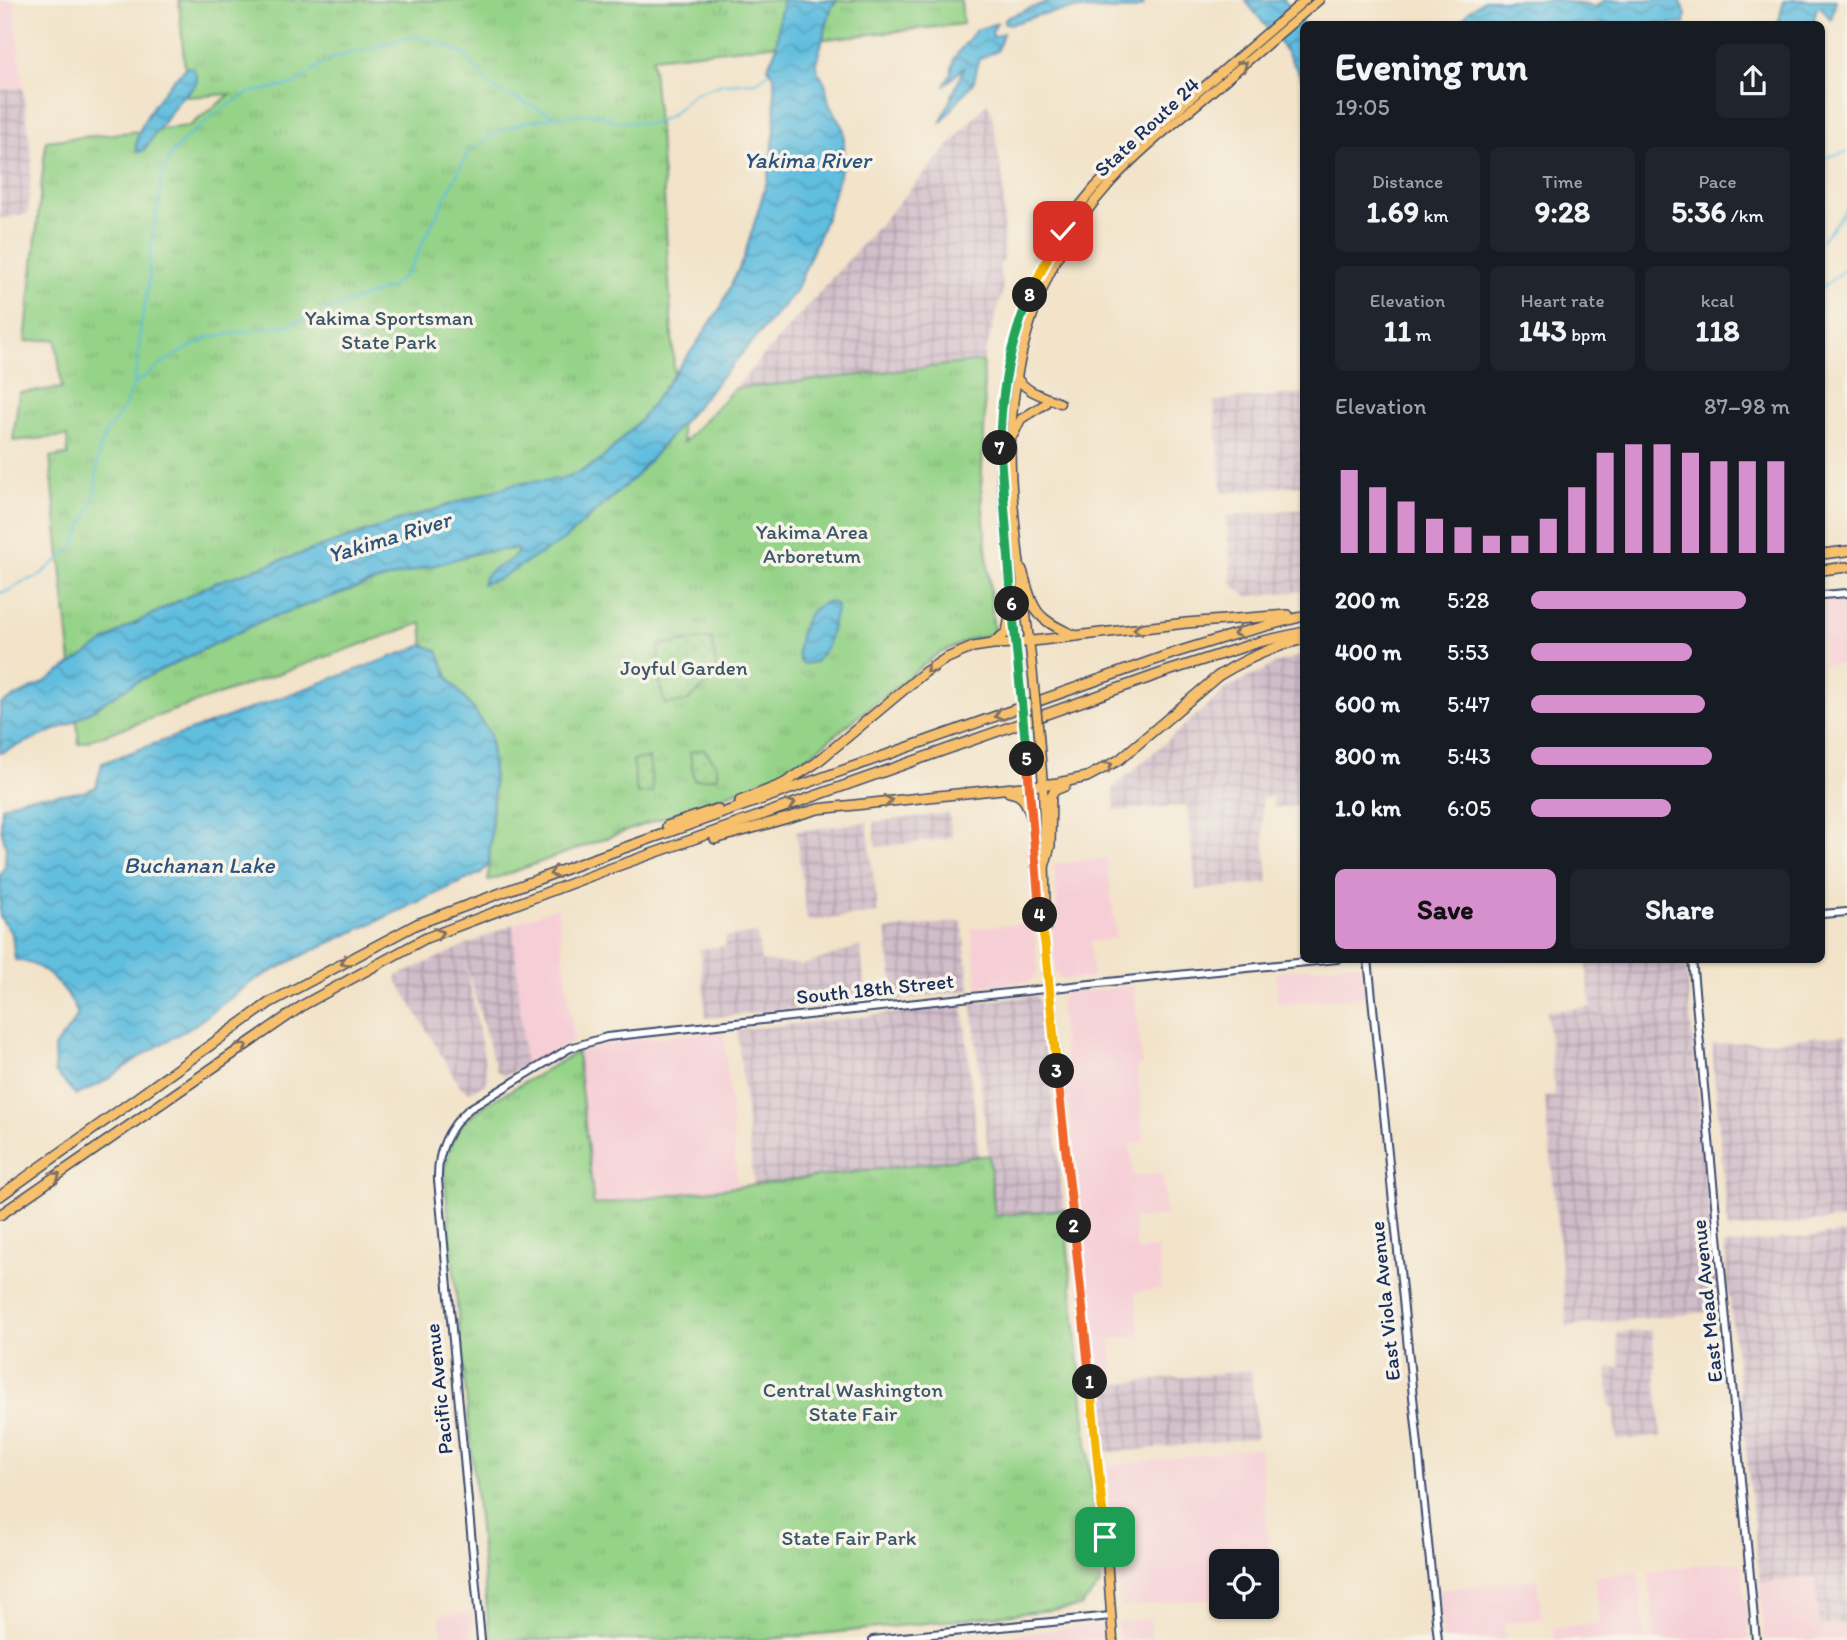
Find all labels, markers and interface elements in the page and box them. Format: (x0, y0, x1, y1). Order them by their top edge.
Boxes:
text: Evening run (1335, 44, 1528, 90)
button: share (1716, 44, 1790, 118)
one-way arrow (1234, 61, 1247, 73)
street label: State Route 24 (1089, 71, 1205, 182)
text: 19:05 (1335, 93, 1390, 121)
water label: Yakima River (743, 146, 874, 174)
text: Distance (1372, 170, 1443, 193)
text: Time (1542, 170, 1583, 193)
text: Pace (1698, 170, 1737, 193)
text: 1.69 (1366, 193, 1419, 230)
text: 9:28 (1535, 193, 1590, 230)
text: 5:36 (1671, 193, 1726, 230)
pin (1033, 201, 1093, 261)
text: km (1419, 204, 1449, 227)
text: /km (1726, 204, 1764, 227)
icon: check (1044, 212, 1082, 250)
pin: 8 (1012, 278, 1048, 312)
text: 8 (1024, 283, 1035, 306)
text: Elevation (1370, 289, 1445, 312)
text: Heart rate (1520, 289, 1605, 312)
text: kcal (1701, 289, 1734, 312)
park label: Yakima Sportsman State Park (305, 305, 473, 354)
text: 11 (1383, 312, 1411, 349)
text: 143 (1519, 312, 1567, 349)
text: 118 (1695, 312, 1740, 349)
text: m (1411, 323, 1432, 346)
text: bpm (1567, 323, 1606, 346)
text: Elevation (1335, 392, 1426, 420)
text: 87–98 m (1704, 392, 1790, 420)
pin: 7 (982, 430, 1018, 466)
text: 7 (995, 436, 1004, 459)
water label: Yakima River (324, 504, 457, 569)
park label: Yakima Area Arboretum (756, 519, 868, 568)
pin: 6 (995, 586, 1030, 622)
text: 200 m (1335, 586, 1400, 614)
text: 5:28 (1447, 586, 1489, 614)
text: 6 (1006, 592, 1017, 615)
one-way arrow (1132, 621, 1144, 636)
one-way arrow (1232, 625, 1244, 639)
text: 400 m (1335, 638, 1402, 666)
text: 5:53 (1447, 638, 1489, 666)
park label: Joyful Garden (620, 655, 748, 680)
one-way arrow (925, 661, 938, 673)
text: 600 m (1335, 690, 1400, 718)
text: 5:47 (1447, 690, 1490, 718)
one-way arrow (994, 707, 1006, 721)
pin: 5 (1010, 742, 1044, 776)
text: 800 m (1335, 742, 1400, 770)
text: 5:43 (1447, 742, 1491, 770)
text: 5 (1022, 747, 1031, 770)
one-way arrow (1101, 762, 1114, 775)
one-way arrow (883, 794, 894, 809)
text: 1.0 km (1335, 794, 1401, 822)
text: 6:05 (1447, 794, 1491, 822)
one-way arrow (785, 799, 797, 813)
water label: Buchanan Lake (124, 851, 275, 879)
one-way arrow (549, 865, 561, 879)
button: Save (1335, 869, 1556, 949)
button: Share (1570, 869, 1790, 949)
pin: 4 (1023, 898, 1058, 932)
text: 4 (1034, 903, 1045, 926)
one-way arrow (433, 927, 445, 941)
one-way arrow (340, 954, 352, 967)
street label: South 18th Street (795, 968, 955, 1009)
one-way arrow (235, 1043, 248, 1055)
pin: 3 (1040, 1054, 1074, 1088)
text: 3 (1051, 1059, 1062, 1082)
one-way arrow (48, 1172, 61, 1184)
pin: 2 (1056, 1208, 1092, 1244)
text: 2 (1069, 1214, 1079, 1237)
street label: East Mead Avenue (1686, 1218, 1727, 1384)
street label: East Viola Avenue (1364, 1220, 1405, 1382)
street label: Pacific Avenue (419, 1322, 458, 1456)
pin: 1 (1072, 1364, 1108, 1400)
text: 1 (1085, 1370, 1094, 1393)
park label: Central Washington State Fair (763, 1377, 943, 1426)
pin (1075, 1507, 1135, 1567)
icon: arrive (1086, 1518, 1124, 1556)
park label: State Fair Park (781, 1525, 917, 1550)
map controls (1209, 1549, 1279, 1619)
button: locate (1209, 1549, 1279, 1619)

